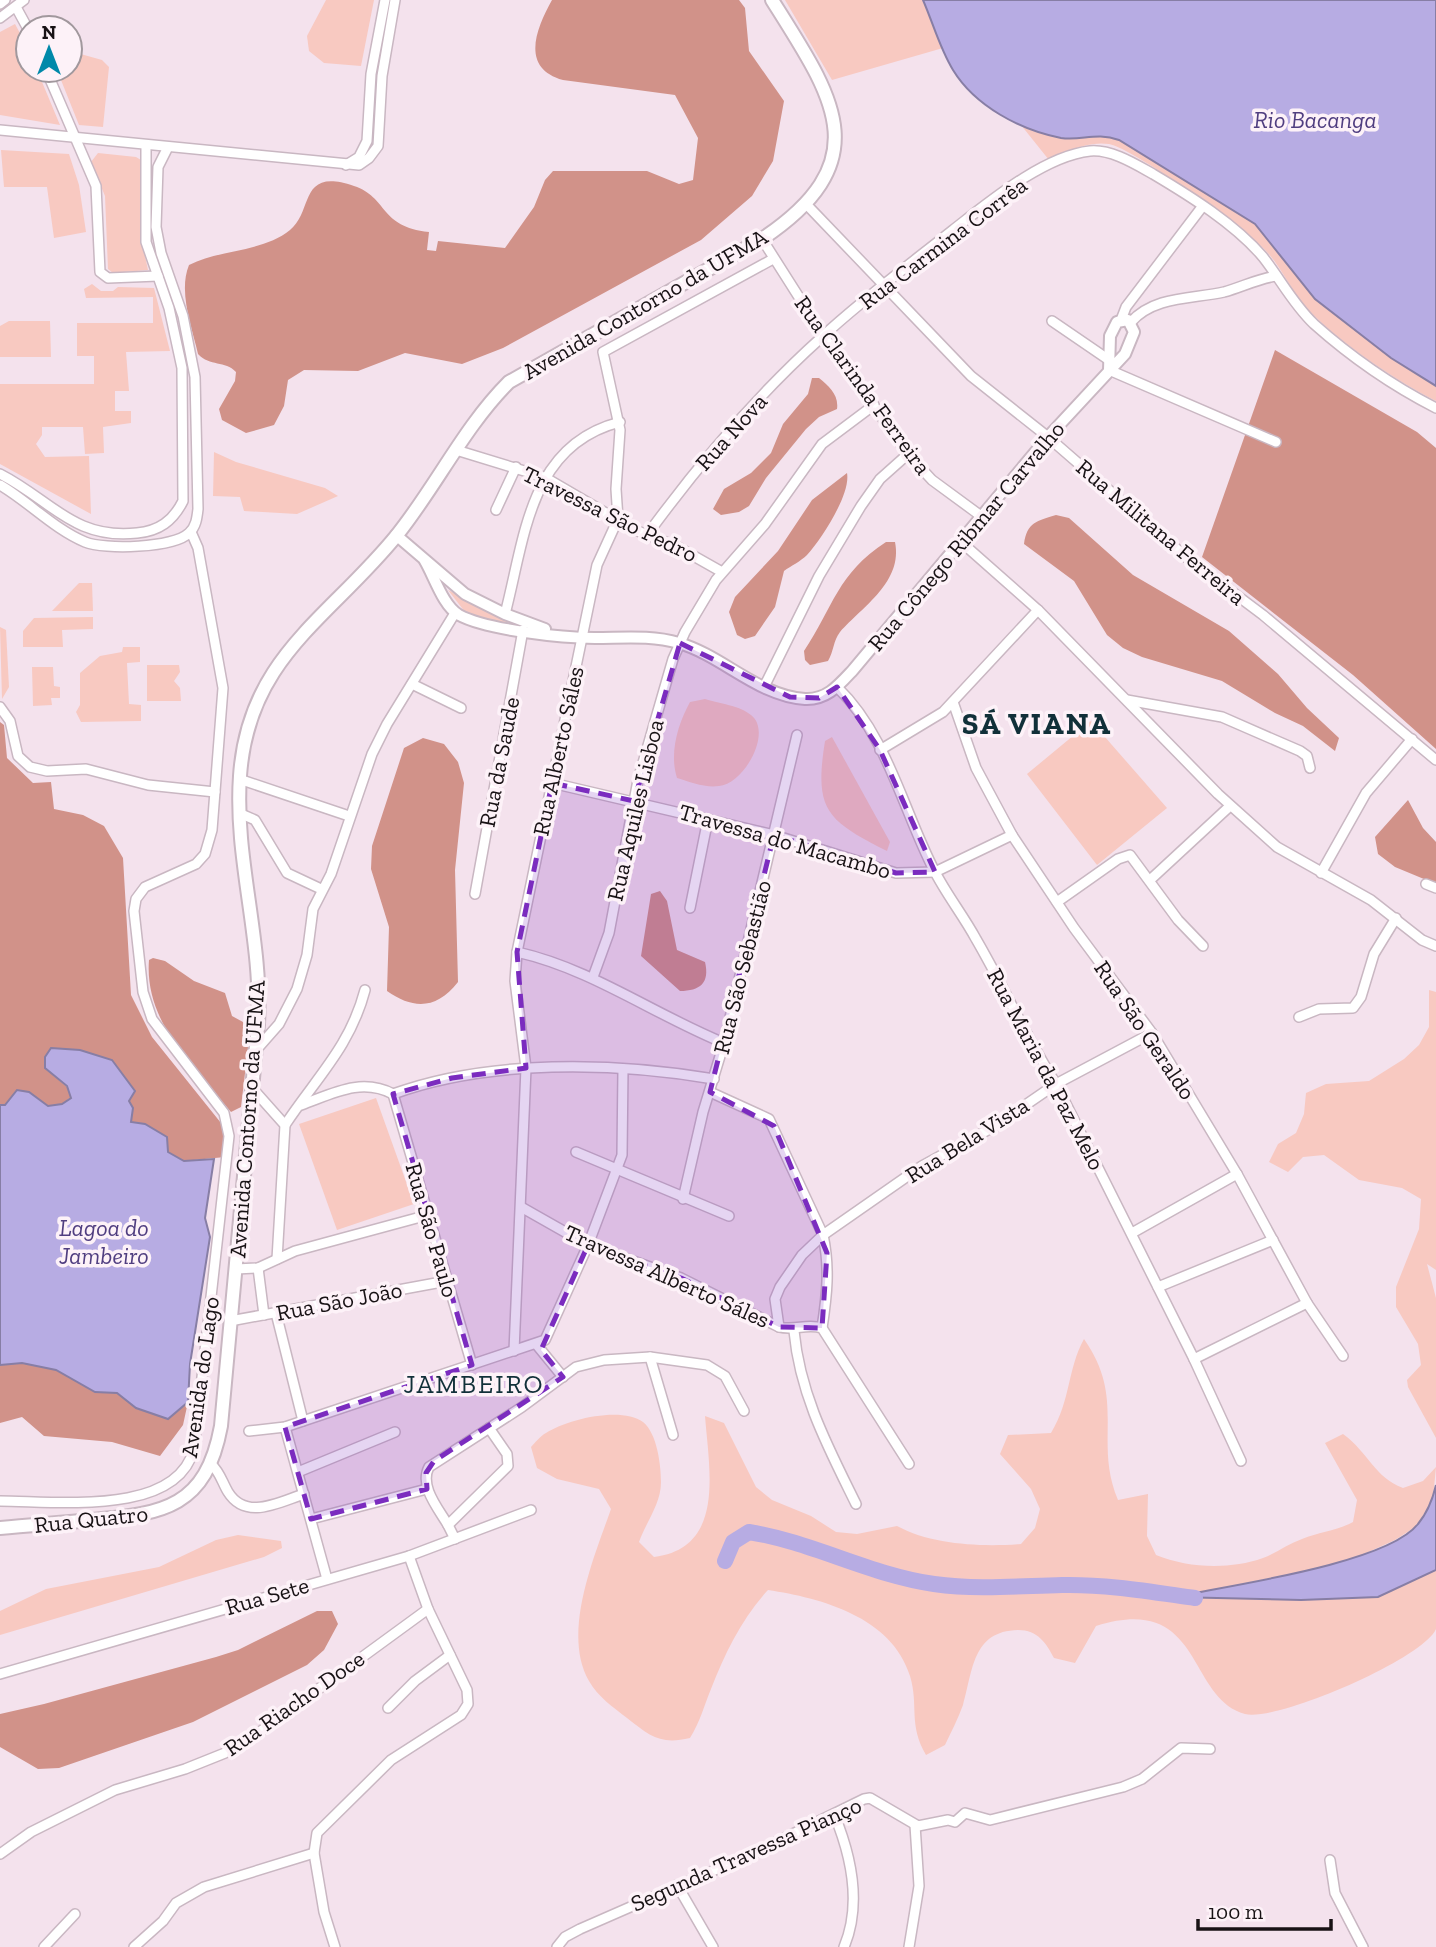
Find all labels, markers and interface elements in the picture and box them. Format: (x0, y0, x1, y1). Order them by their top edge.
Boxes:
north arrow (14, 14, 84, 84)
text: N (42, 21, 56, 44)
water label: Rio Bacanga (1253, 105, 1377, 134)
street label: Rua Carmina Corrêa (854, 171, 1032, 315)
street label: Avenida Contorno da UFMA (518, 222, 773, 386)
street label: Rua Clarinda Ferreira (789, 290, 937, 480)
street label: Rua Nova (689, 388, 773, 476)
street label: Rua Cônego Ribmar Carvalho (862, 415, 1070, 657)
street label: Rua Militana Ferreira (1071, 453, 1251, 611)
street label: Travessa São Pedro (518, 460, 702, 568)
street label: Rua Alberto Sáles (526, 664, 590, 838)
street label: Rua da Saude (473, 694, 525, 830)
district label: SÁ VIANA (962, 706, 1112, 742)
street label: Rua Aquiles Lisboa (600, 717, 670, 903)
street label: Travessa do Macambo (676, 797, 894, 885)
street label: Rua São Sebastião (707, 877, 777, 1057)
street label: Rua São Geraldo (1088, 955, 1202, 1105)
street label: Rua Maria da Paz Melo (981, 963, 1111, 1175)
street label: Avenida Contorno da UFMA (223, 978, 271, 1259)
street label: Rua Bela Vista (900, 1091, 1034, 1189)
street label: Rua São Paulo (399, 1159, 465, 1301)
water label: Lagoa do Jambeiro (58, 1213, 149, 1270)
street label: Travessa Alberto Sáles (560, 1218, 774, 1334)
street label: Rua São João (274, 1275, 404, 1327)
street label: Avenida do Lago (175, 1295, 225, 1459)
district label: JAMBEIRO (404, 1368, 544, 1400)
street label: Rua Quatro (33, 1499, 149, 1539)
street label: Rua Sete (222, 1571, 312, 1621)
street label: Rua Riacho Doce (218, 1644, 370, 1762)
street label: Segunda Travessa Pianço (626, 1790, 866, 1918)
scale bar (1198, 1888, 1331, 1932)
text: 100 m (1208, 1899, 1263, 1924)

